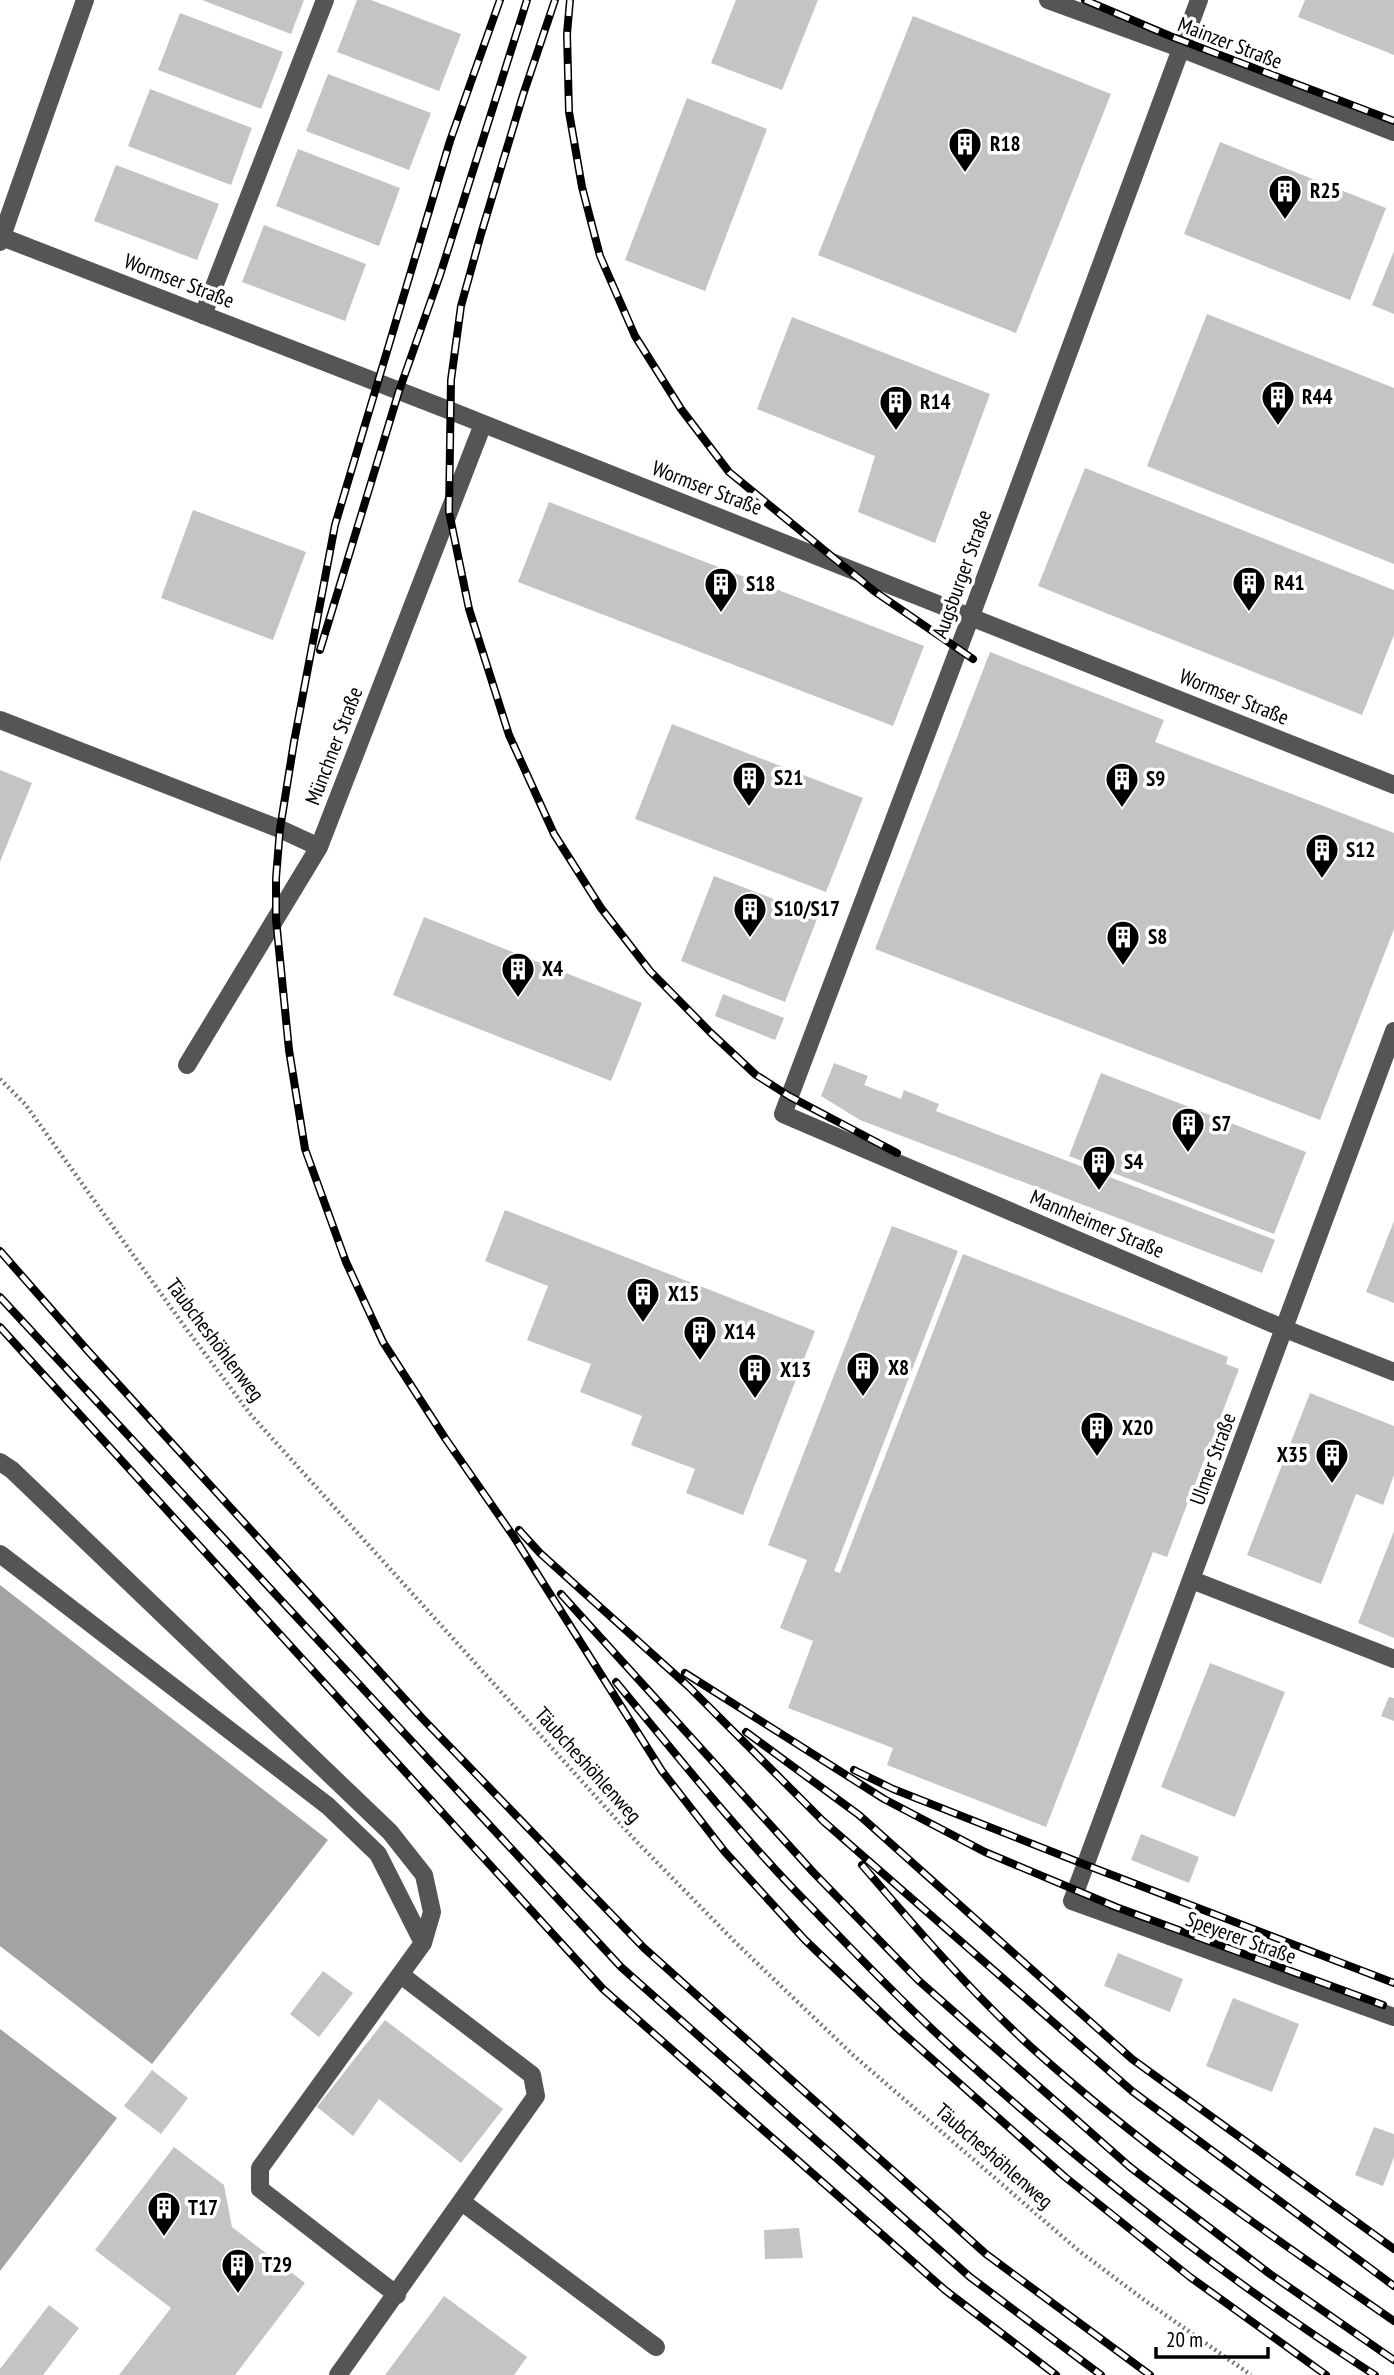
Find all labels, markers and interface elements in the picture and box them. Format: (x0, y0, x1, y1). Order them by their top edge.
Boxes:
street label: Mainzer Straße (1174, 10, 1286, 75)
building icon: R18 (946, 125, 984, 174)
place label: R18 (990, 130, 1021, 157)
building icon: R25 (1266, 172, 1304, 221)
place label: R25 (1310, 177, 1341, 204)
street label: Wormser Straße (120, 247, 238, 314)
building icon: R44 (1259, 378, 1297, 427)
building icon: R14 (877, 383, 915, 432)
place label: R44 (1302, 383, 1333, 410)
place label: R14 (920, 388, 951, 415)
street label: Wormser Straße (648, 454, 766, 521)
street label: Augsburger Straße (926, 506, 997, 642)
building icon: R41 (1230, 564, 1268, 613)
building icon: S18 (702, 565, 740, 614)
place label: R41 (1274, 569, 1305, 596)
place label: S18 (746, 570, 775, 597)
street label: Wormser Straße (1176, 662, 1293, 731)
street label: Münchner Straße (299, 683, 368, 809)
building icon: S21 (730, 759, 768, 808)
building icon: S9 (1103, 760, 1141, 809)
place label: S21 (774, 764, 803, 791)
place label: S9 (1146, 765, 1165, 792)
building icon: S12 (1303, 831, 1341, 880)
place label: S12 (1346, 836, 1375, 863)
building icon: S10/S17 (731, 890, 769, 939)
place label: S10/S17 (774, 895, 840, 922)
building icon: S8 (1104, 918, 1142, 967)
place label: S8 (1148, 923, 1167, 950)
building icon: X4 (499, 950, 537, 999)
place label: X4 (542, 955, 563, 982)
building icon: S7 (1169, 1105, 1207, 1154)
place label: S7 (1212, 1110, 1231, 1137)
building icon: S4 (1080, 1143, 1118, 1192)
place label: S4 (1124, 1148, 1143, 1175)
street label: Mannheimer Straße (1026, 1183, 1168, 1264)
street label: Täubcheshöhlenweg (160, 1273, 271, 1407)
building icon: X15 (624, 1275, 662, 1324)
place label: X15 (668, 1280, 699, 1307)
building icon: X14 (681, 1313, 719, 1362)
place label: X14 (724, 1318, 755, 1345)
building icon: X8 (844, 1349, 882, 1398)
building icon: X13 (736, 1351, 774, 1400)
place label: X8 (888, 1354, 909, 1381)
place label: X13 (780, 1356, 811, 1383)
building icon: X20 (1078, 1409, 1116, 1458)
street label: Ulmer Straße (1183, 1409, 1242, 1509)
place label: X20 (1122, 1414, 1153, 1441)
building icon: X35 (1313, 1436, 1351, 1485)
place label: X35 (1277, 1441, 1308, 1468)
street label: Täubcheshöhlenweg (529, 1701, 648, 1828)
street label: Speyerer Straße (1182, 1905, 1300, 1970)
street label: Täubcheshöhlenweg (930, 2097, 1059, 2214)
building icon: T17 (145, 2189, 183, 2238)
place label: T17 (188, 2194, 218, 2221)
building icon: T29 (219, 2246, 257, 2295)
place label: T29 (262, 2251, 292, 2278)
scale bar (1156, 2316, 1268, 2360)
text: 20 m (1166, 2326, 1203, 2353)

